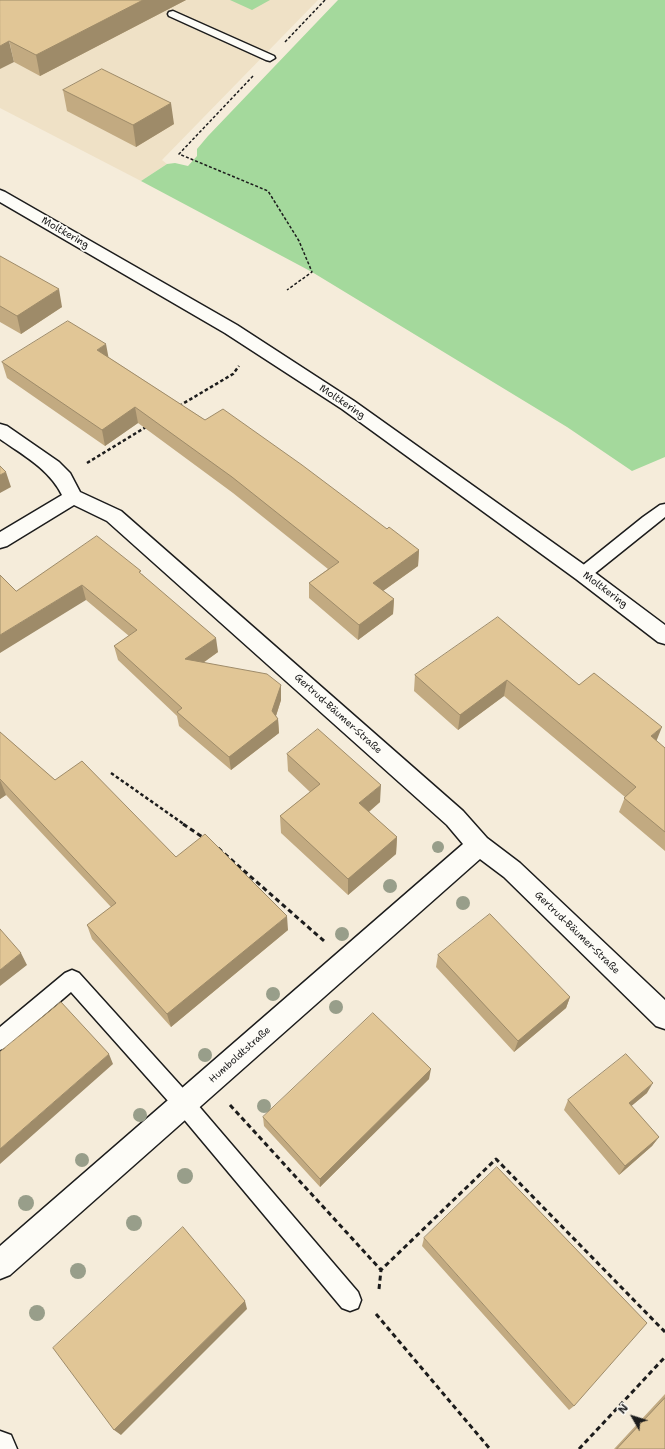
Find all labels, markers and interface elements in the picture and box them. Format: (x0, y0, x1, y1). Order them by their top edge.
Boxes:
street label: Moltkering (39, 215, 91, 251)
street label: Moltkering (317, 382, 367, 422)
street label: Moltkering (580, 569, 630, 611)
street label: Gertrud-Bäumer-Straße (292, 671, 384, 757)
street label: Gertrud-Bäumer-Straße (532, 889, 622, 977)
street label: Humboldtstraße (207, 1024, 273, 1086)
north arrow (613, 1397, 653, 1437)
text: N (615, 1401, 632, 1417)

